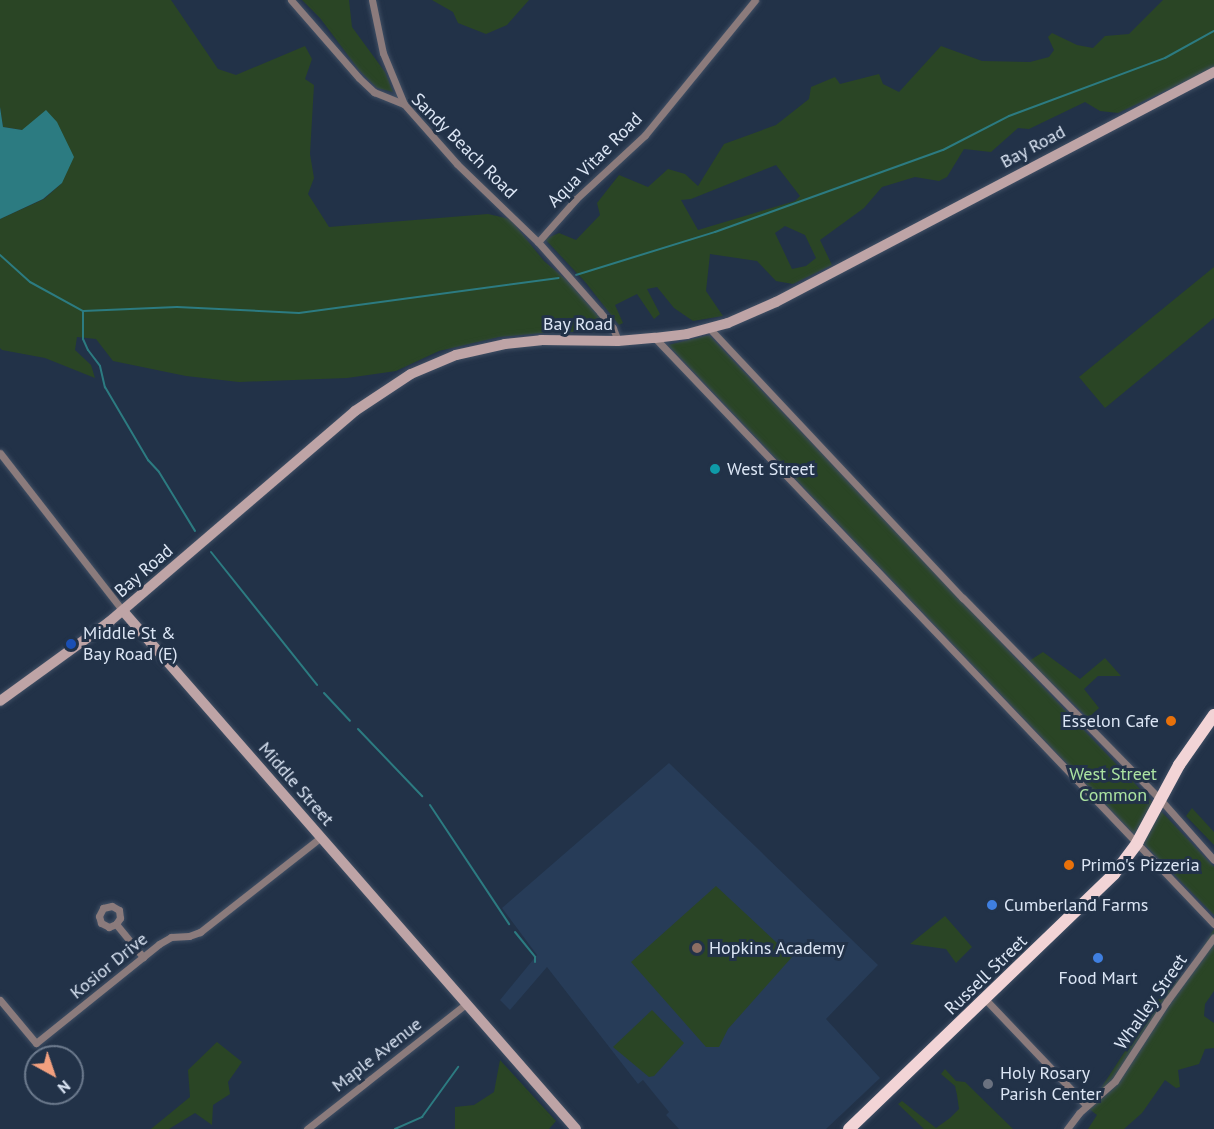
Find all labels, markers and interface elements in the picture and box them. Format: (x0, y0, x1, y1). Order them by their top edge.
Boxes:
street label: Sandy Beach Road (407, 89, 521, 203)
street label: Aqua Vitae Road (543, 108, 647, 212)
street label: Bay Road (997, 121, 1069, 173)
street label: Bay Road (543, 313, 613, 335)
place label: West Street (727, 458, 815, 480)
marker: West Street (708, 462, 722, 476)
street label: Bay Road (110, 540, 178, 602)
place label: Middle St & Bay Road (E) (83, 623, 178, 666)
marker: Middle St & Bay Road (E) (64, 637, 78, 651)
place label: Esselon Cafe (1062, 710, 1159, 732)
marker: Esselon Cafe (1164, 714, 1178, 728)
street label: Middle Street (254, 738, 338, 830)
park label: West Street Common (1069, 764, 1157, 806)
place label: Primo's Pizzeria (1081, 854, 1200, 876)
marker: Primo's Pizzeria (1062, 858, 1076, 872)
place label: Cumberland Farms (1004, 894, 1148, 916)
marker: Cumberland Farms (985, 898, 999, 912)
street label: Kosior Drive (66, 928, 152, 1004)
street label: Russell Street (940, 930, 1032, 1020)
place label: Hopkins Academy (709, 937, 845, 959)
marker: Hopkins Academy (690, 941, 704, 955)
street label: Whalley Street (1110, 950, 1192, 1054)
marker: Food Mart (1091, 951, 1105, 965)
place label: Food Mart (1058, 967, 1138, 989)
street label: Maple Avenue (328, 1013, 426, 1097)
north arrow (24, 1045, 84, 1105)
place label: Holy Rosary Parish Center (1000, 1063, 1101, 1106)
text: N (54, 1076, 75, 1098)
marker: Holy Rosary Parish Center (981, 1077, 995, 1091)

